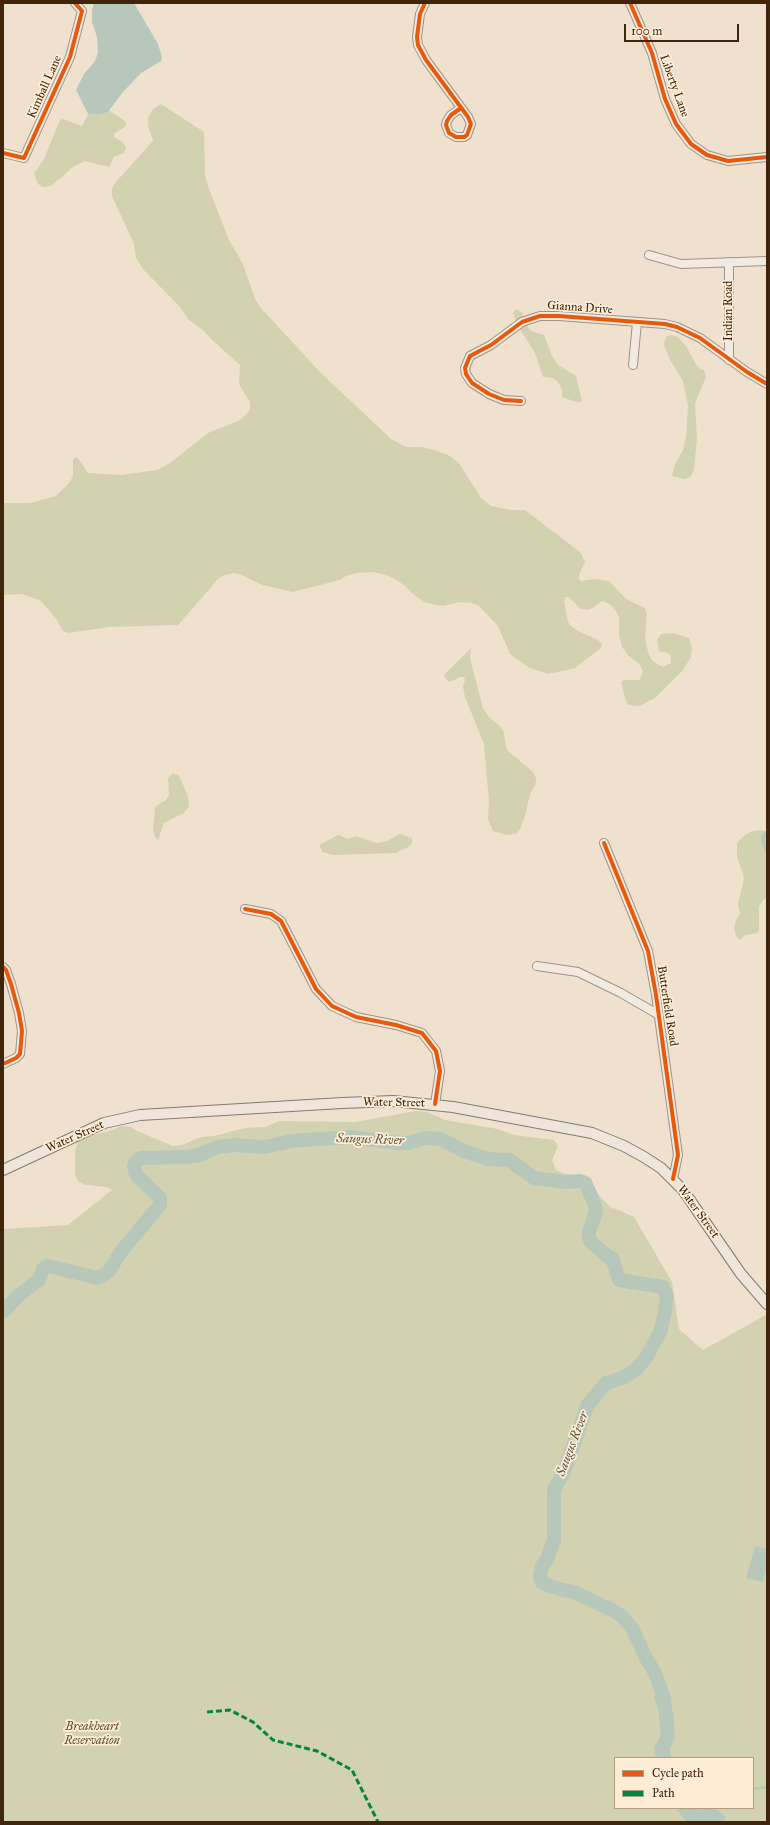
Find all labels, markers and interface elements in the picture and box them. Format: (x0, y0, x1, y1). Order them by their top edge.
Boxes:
scale bar (626, 16, 741, 42)
text: 100 m (631, 24, 662, 38)
street label: Kimball Lane (25, 53, 65, 121)
street label: Liberty Lane (656, 53, 692, 119)
street label: Indian Road (722, 281, 736, 341)
street label: Gianna Drive (547, 299, 613, 317)
street label: Butterfield Road (654, 965, 680, 1047)
street label: Water Street (363, 1095, 425, 1111)
street label: Water Street (44, 1118, 106, 1156)
water label: Saugus River (336, 1131, 404, 1149)
street label: Water Street (674, 1183, 722, 1241)
water label: Saugus River (554, 1409, 592, 1479)
park label: Breakheart Reservation (64, 1720, 120, 1748)
legend (614, 1757, 754, 1809)
text: Cycle path (652, 1766, 704, 1780)
text: Path (652, 1786, 675, 1800)

